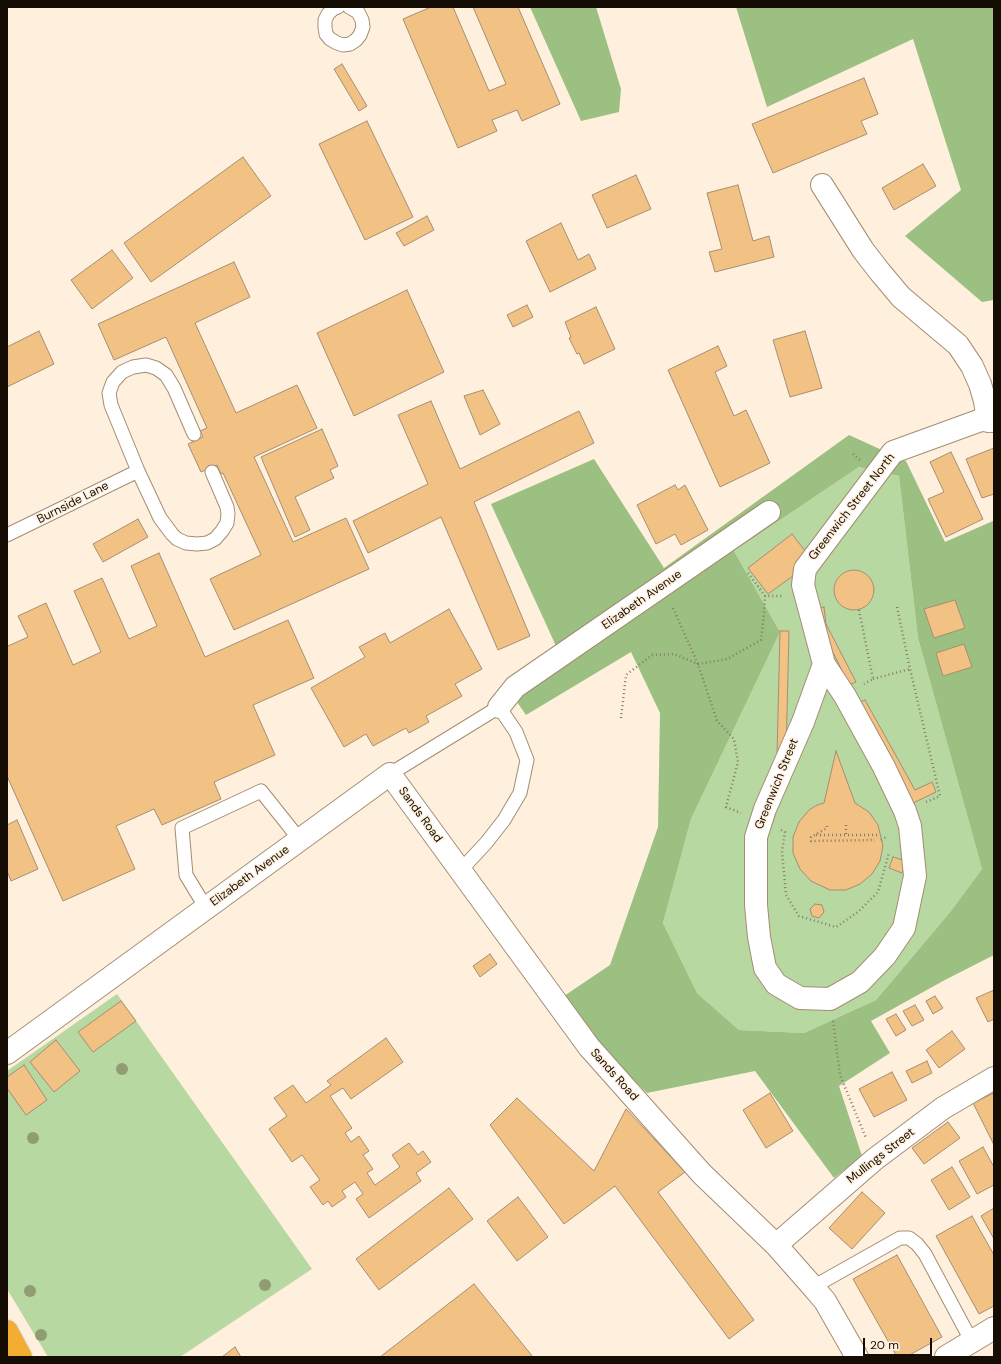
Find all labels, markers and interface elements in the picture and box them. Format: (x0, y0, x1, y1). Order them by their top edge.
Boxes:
street label: Greenwich Street North (806, 451, 898, 563)
street label: Burnside Lane (35, 479, 111, 527)
street label: Elizabeth Avenue (599, 567, 685, 633)
street label: Greenwich Street (752, 736, 802, 832)
street label: Sands Road (395, 784, 445, 846)
street label: Elizabeth Avenue (208, 843, 292, 909)
street label: Sands Road (587, 1046, 641, 1104)
street label: Mullings Street (844, 1125, 918, 1187)
scale bar (865, 1330, 934, 1356)
text: 20 m (870, 1337, 899, 1353)

